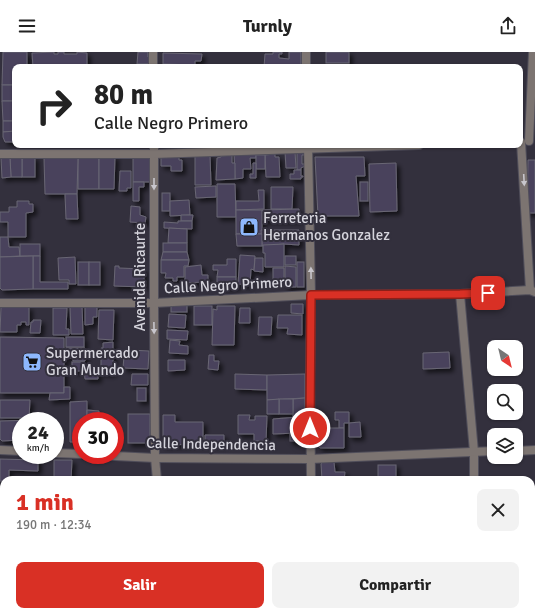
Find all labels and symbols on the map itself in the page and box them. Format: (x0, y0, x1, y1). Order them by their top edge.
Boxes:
one-way arrow (520, 174, 527, 186)
one-way arrow (151, 178, 157, 191)
place label: Ferreteria Hermanos Gonzalez (263, 209, 390, 244)
shop icon: Ferreteria Hermanos Gonzalez (238, 216, 260, 238)
street label: Avenida Ricaurte (131, 223, 149, 331)
one-way arrow (308, 266, 314, 279)
street label: Calle Negro Primero (163, 273, 293, 297)
pin (471, 276, 505, 310)
one-way arrow (151, 322, 157, 335)
north arrow (487, 340, 523, 376)
place label: Supermercado Gran Mundo (46, 344, 139, 379)
supermarket icon: Supermercado Gran Mundo (21, 351, 43, 373)
position arrow (289, 407, 331, 449)
speed limit sign: 30 (72, 412, 124, 464)
street label: Calle Independencia (146, 434, 276, 454)

